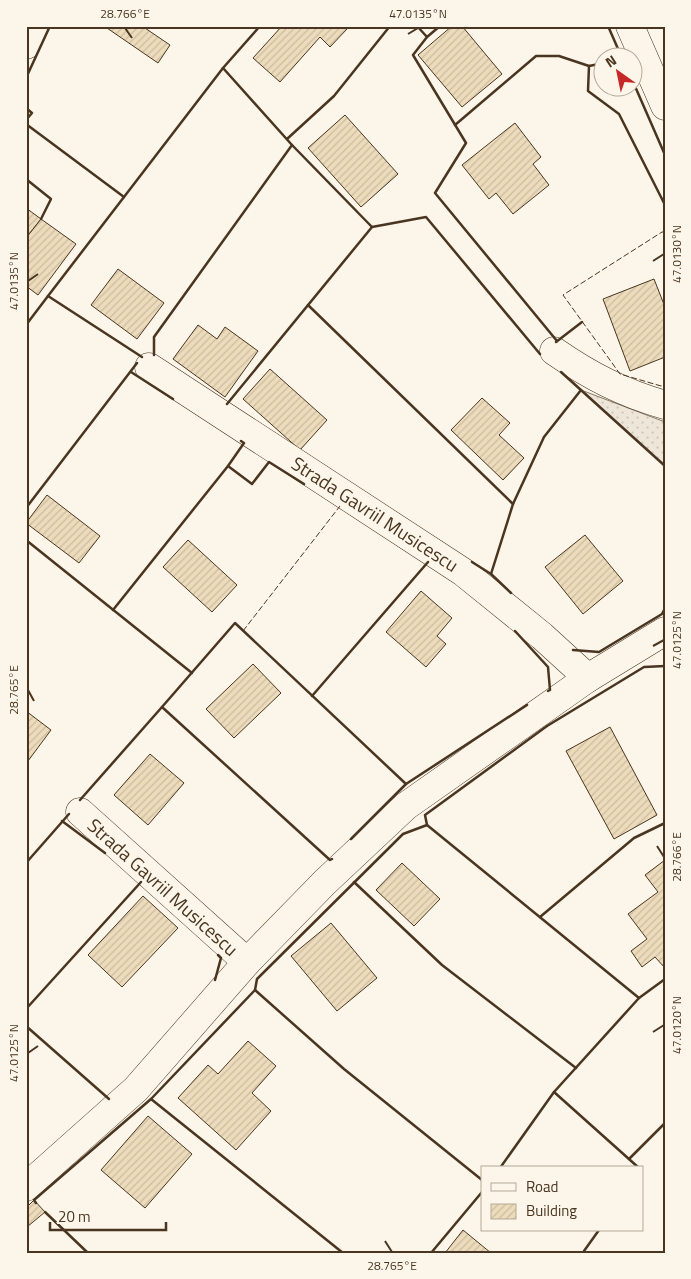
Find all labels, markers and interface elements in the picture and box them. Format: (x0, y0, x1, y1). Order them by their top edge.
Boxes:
text: 28.766°E (100, 4, 150, 23)
text: 47.0135°N (389, 4, 447, 23)
north arrow (594, 48, 644, 98)
text: N (601, 49, 620, 72)
text: 47.0130°N (667, 225, 686, 283)
text: 47.0135°N (4, 252, 23, 310)
street label: Strada Gavriil Musicescu (286, 448, 465, 579)
text: 47.0125°N (667, 611, 686, 669)
text: 28.765°E (4, 665, 23, 715)
street label: Strada Gavriil Musicescu (81, 811, 245, 962)
text: 28.766°E (667, 832, 686, 882)
text: 47.0120°N (667, 996, 686, 1054)
text: 47.0125°N (4, 1024, 23, 1082)
legend (481, 1166, 644, 1232)
text: Road (526, 1175, 558, 1198)
scale bar (50, 1199, 166, 1231)
text: Building (526, 1199, 577, 1222)
text: 20 m (58, 1205, 91, 1228)
text: 28.765°E (367, 1256, 417, 1275)

